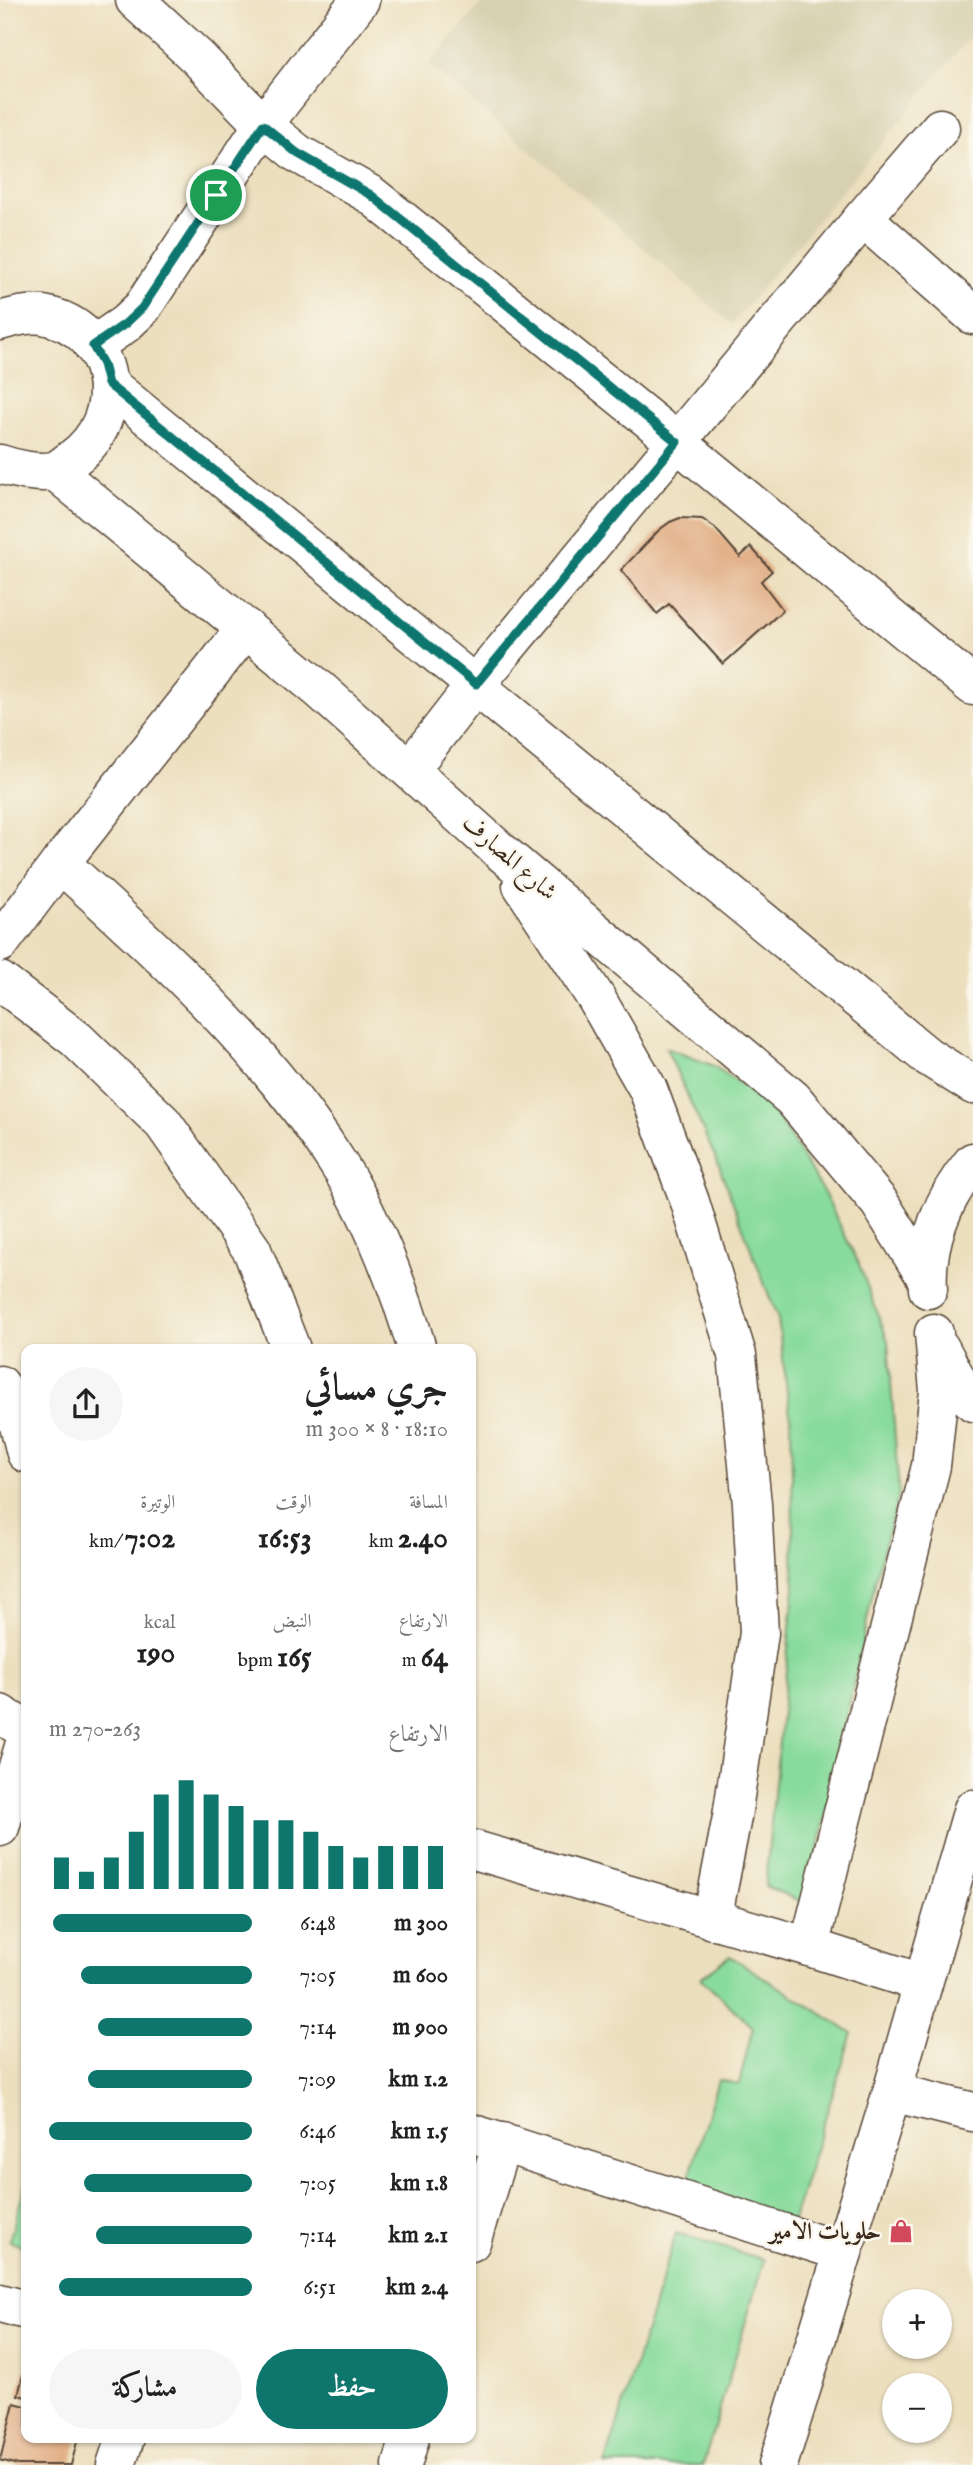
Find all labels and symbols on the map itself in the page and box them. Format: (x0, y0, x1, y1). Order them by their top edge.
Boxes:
pin (186, 165, 246, 225)
street label: شارع المصارف (453, 808, 563, 910)
place label: حلويات الامير (766, 2217, 881, 2248)
shop icon: حلويات الامير (887, 2217, 915, 2245)

